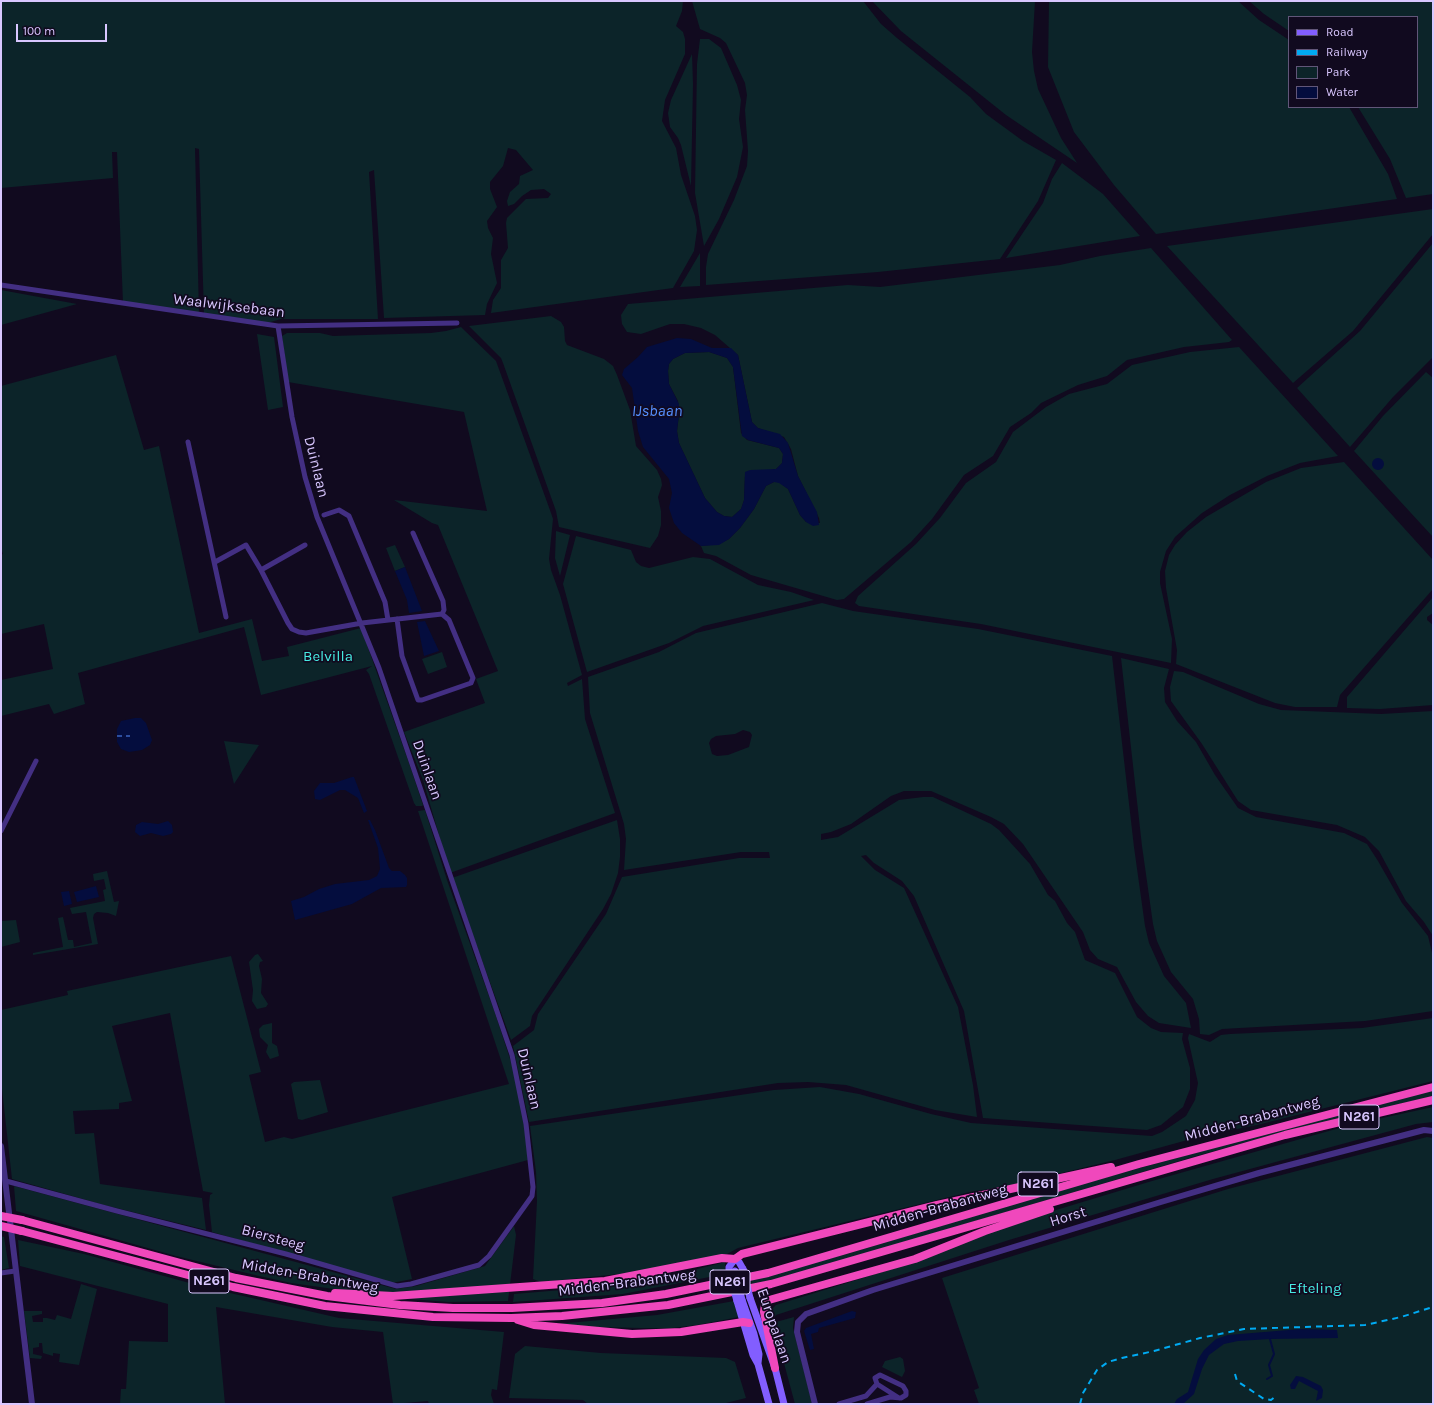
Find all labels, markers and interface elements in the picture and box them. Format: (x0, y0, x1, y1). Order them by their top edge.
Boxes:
scale bar (18, 16, 109, 42)
legend (1288, 16, 1418, 108)
text: 100 m (23, 24, 55, 38)
text: Road (1326, 25, 1354, 39)
text: Railway (1326, 45, 1368, 59)
text: Park (1326, 65, 1350, 79)
text: Water (1326, 85, 1358, 99)
street label: Waalwijksebaan (172, 290, 286, 322)
water label: IJsbaan (632, 401, 682, 421)
street label: Duinlaan (300, 435, 332, 499)
park label: Belvilla (303, 648, 353, 666)
street label: Duinlaan (408, 738, 446, 802)
street label: Duinlaan (513, 1047, 545, 1111)
street label: Midden-Brabantweg (1183, 1092, 1321, 1146)
road number: N261 (1339, 1105, 1379, 1129)
road number: N261 (1018, 1172, 1058, 1196)
street label: Midden-Brabantweg (871, 1180, 1009, 1236)
street label: Horst (1048, 1203, 1088, 1231)
street label: Biersteeg (240, 1221, 306, 1255)
street label: Midden-Brabantweg (240, 1255, 380, 1297)
street label: Midden-Brabantweg (557, 1266, 697, 1300)
road number: N261 (189, 1269, 229, 1293)
road number: N261 (710, 1270, 750, 1294)
park label: Efteling (1288, 1280, 1342, 1298)
street label: Europalaan (753, 1286, 795, 1366)

